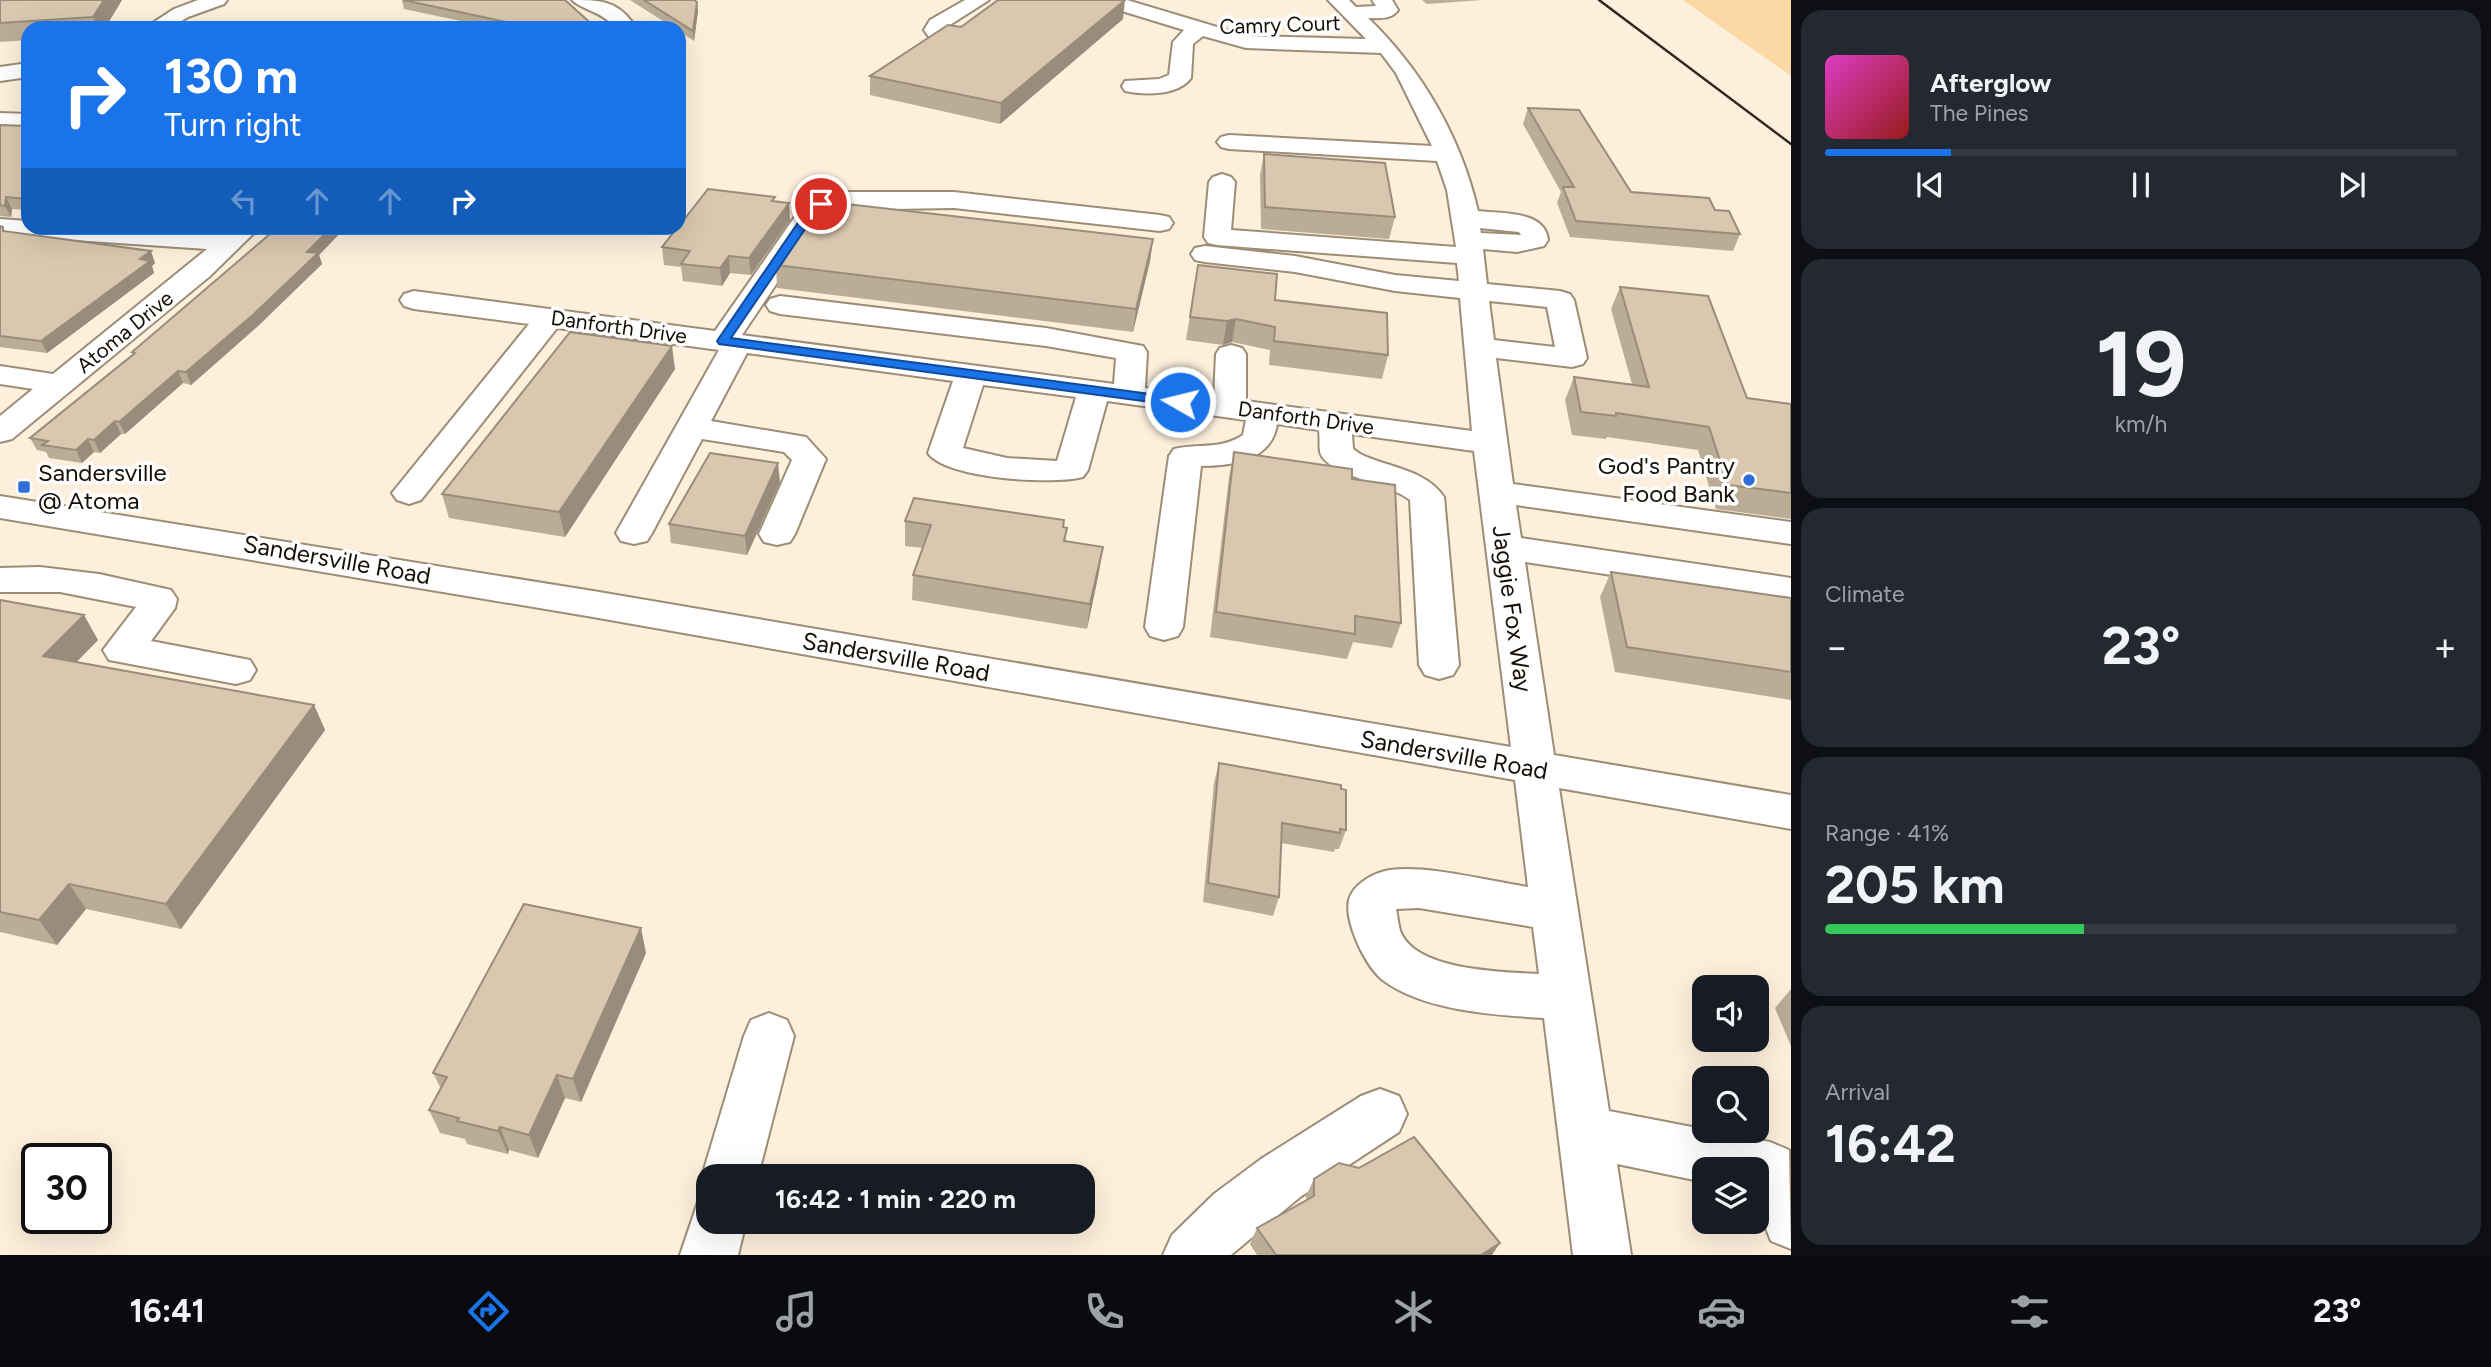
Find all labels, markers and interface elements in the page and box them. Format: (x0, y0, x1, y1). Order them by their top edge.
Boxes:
street label: Camry Court (1219, 10, 1341, 39)
text: 130 m (164, 46, 298, 105)
icon: right (49, 49, 140, 140)
text: Afterglow (1930, 67, 2052, 99)
text: The Pines (1930, 99, 2029, 127)
text: Turn right (164, 106, 302, 144)
icon: previous (1911, 166, 1949, 204)
icon: pause (2122, 166, 2160, 204)
icon: next (2333, 166, 2371, 204)
pin (791, 174, 851, 234)
icon: left (225, 182, 263, 220)
icon: ahead (298, 182, 336, 220)
icon: ahead (371, 182, 409, 220)
icon: right (444, 182, 482, 220)
icon: arrive (802, 185, 840, 223)
street label: Atoma Drive (72, 285, 178, 378)
street label: Danforth Drive (549, 305, 689, 348)
text: 19 (2095, 310, 2187, 419)
position arrow (1143, 365, 1217, 439)
street label: Danforth Drive (1236, 396, 1376, 439)
text: km/h (2115, 410, 2167, 438)
place label: God's Pantry Food Bank (1598, 451, 1735, 508)
place label: Sandersville @ Atoma (38, 458, 167, 515)
marker: God's Pantry Food Bank (1741, 472, 1757, 488)
marker: Sandersville @ Atoma (16, 479, 32, 495)
street label: Jaggie Fox Way (1486, 524, 1539, 695)
street label: Sandersville Road (241, 529, 433, 590)
text: Climate (1825, 580, 1904, 608)
text: 23° (2102, 615, 2180, 677)
text: − (1825, 624, 1849, 670)
text: + (2433, 624, 2457, 670)
street label: Sandersville Road (800, 626, 992, 687)
street label: Sandersville Road (1358, 724, 1550, 785)
text: Range · 41% (1825, 819, 1949, 847)
text: 205 km (1825, 854, 2005, 916)
map controls (1692, 975, 1769, 1234)
button: sound (1692, 975, 1769, 1052)
button: search (1692, 1066, 1769, 1143)
text: Arrival (1825, 1078, 1890, 1106)
text: 16:42 (1825, 1113, 1956, 1175)
speed limit sign: 30 (21, 1143, 112, 1234)
button: layers (1692, 1157, 1769, 1234)
text: 16:42 · 1 min · 220 m (775, 1183, 1016, 1215)
icon: directions (464, 1287, 513, 1336)
icon: music (772, 1287, 821, 1336)
icon: phone (1080, 1287, 1129, 1336)
icon: climate (1389, 1287, 1438, 1336)
icon: car (1697, 1287, 1746, 1336)
icon: filters (2005, 1287, 2054, 1336)
text: 16:41 (130, 1292, 205, 1330)
text: 23° (2313, 1292, 2361, 1330)

